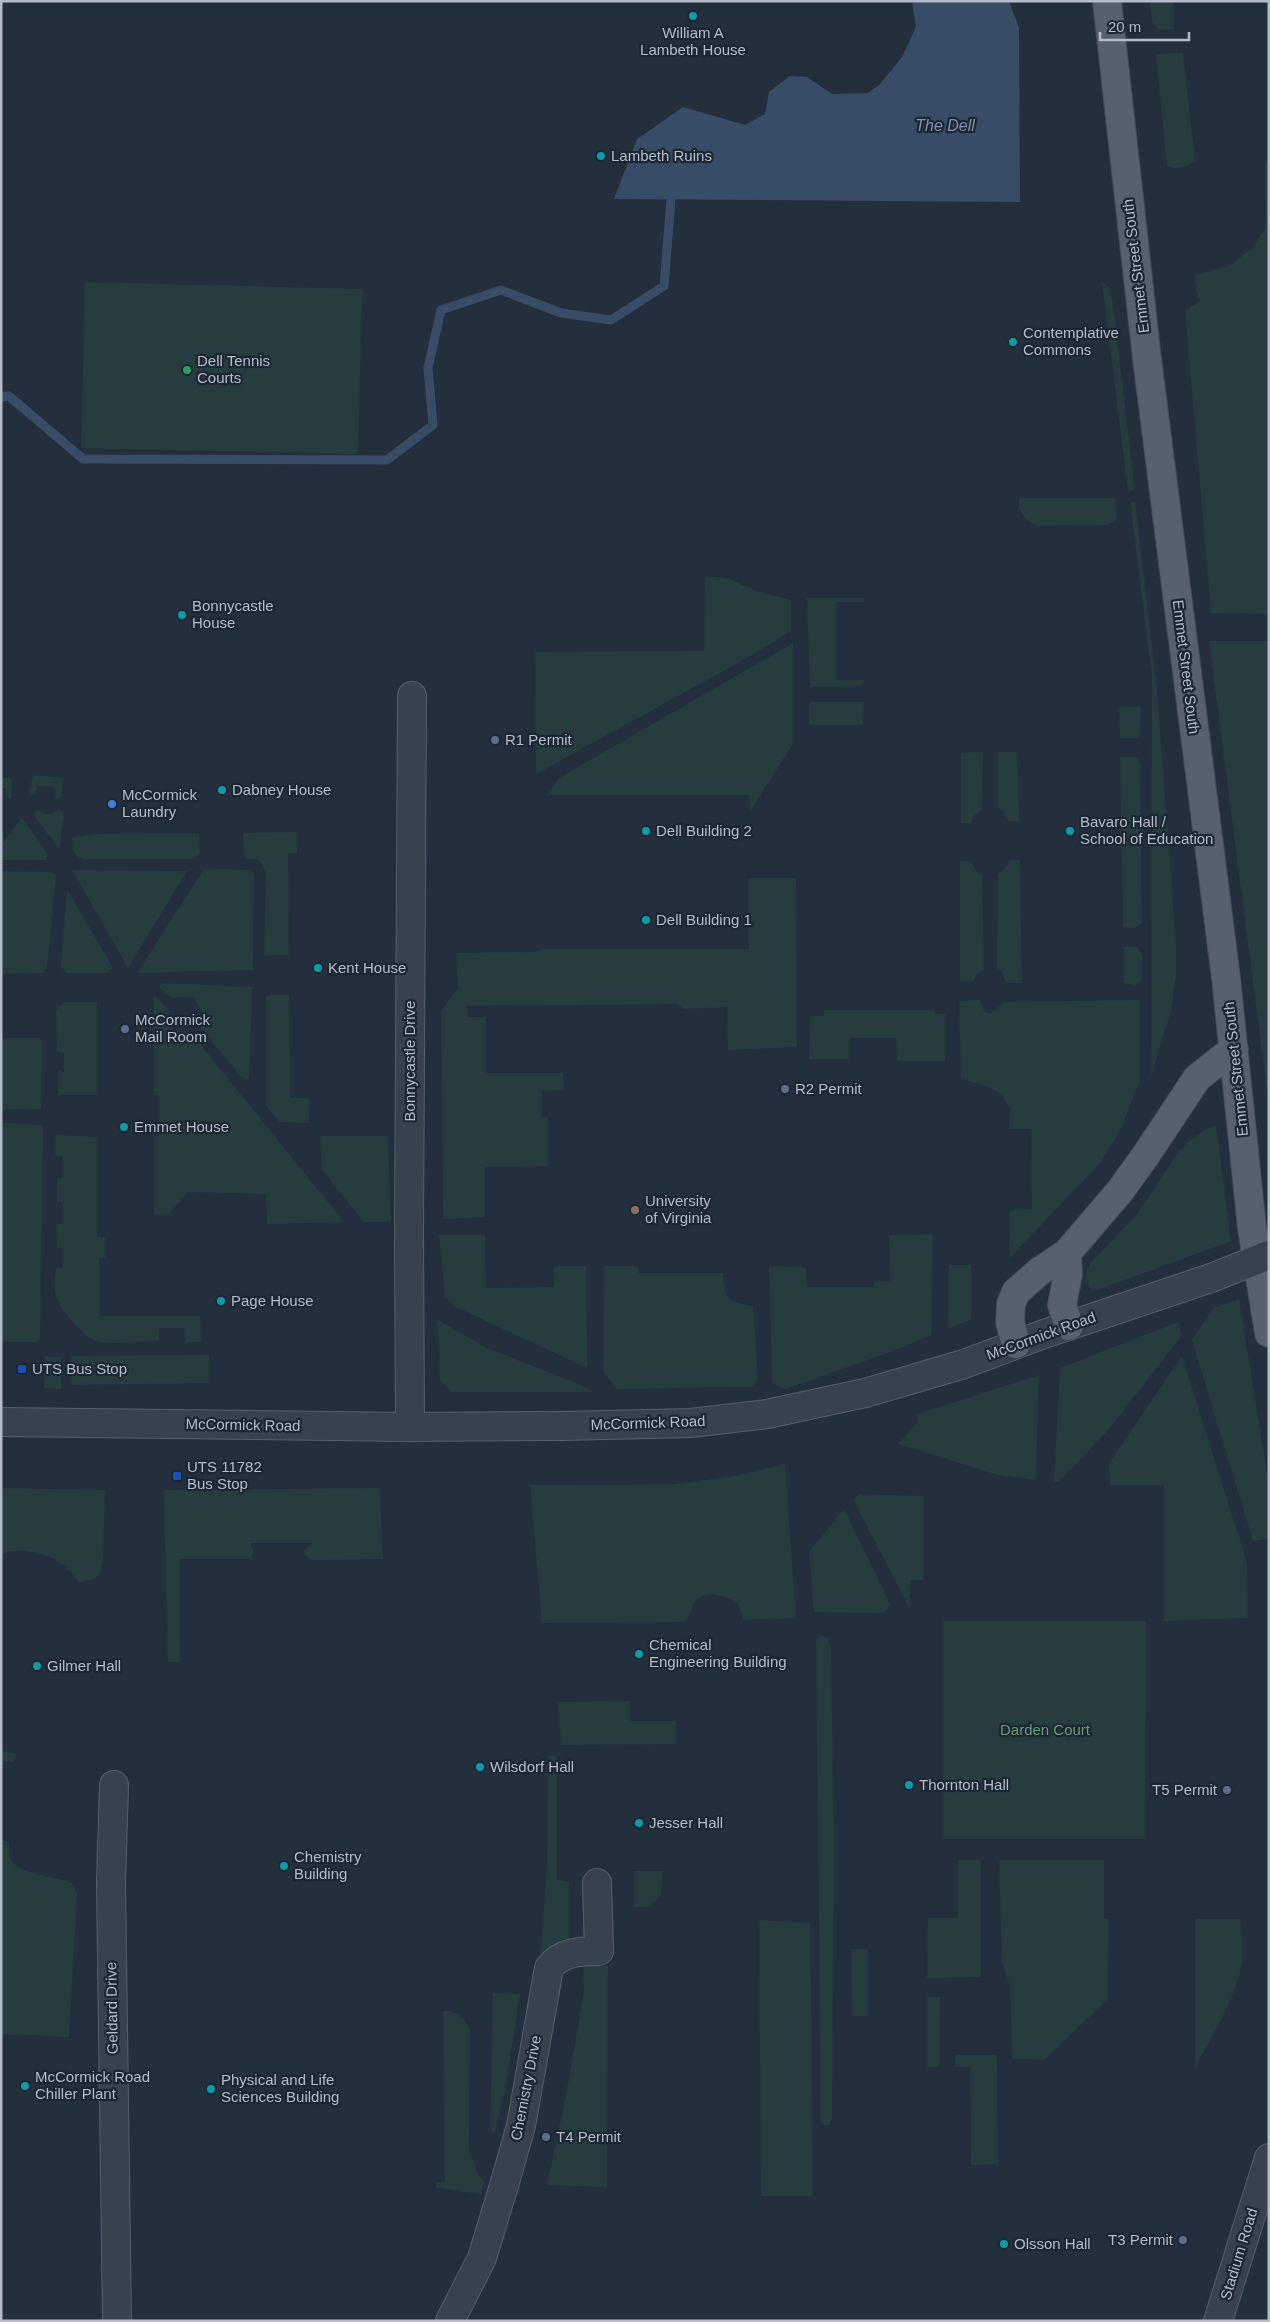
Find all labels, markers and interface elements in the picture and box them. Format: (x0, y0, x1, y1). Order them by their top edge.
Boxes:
marker: William A Lambeth House (687, 10, 699, 22)
scale bar (1100, 10, 1189, 42)
text: 20 m (1108, 18, 1141, 35)
place label: William A Lambeth House (640, 24, 746, 58)
water label: The Dell (915, 117, 975, 134)
place label: Lambeth Ruins (611, 147, 712, 164)
marker: Lambeth Ruins (595, 150, 607, 162)
street label: Emmet Street South (1119, 198, 1152, 334)
place label: Contemplative Commons (1023, 324, 1119, 358)
marker: Contemplative Commons (1007, 336, 1019, 348)
place label: Dell Tennis Courts (197, 352, 270, 386)
marker: Dell Tennis Courts (181, 364, 193, 376)
place label: Bonnycastle House (192, 597, 274, 631)
street label: Emmet Street South (1170, 599, 1203, 735)
marker: Bonnycastle House (176, 609, 188, 621)
place label: R1 Permit (505, 731, 573, 748)
marker: R1 Permit (489, 734, 501, 746)
place label: Dabney House (232, 781, 331, 798)
marker: Dabney House (216, 784, 228, 796)
place label: McCormick Laundry (122, 786, 197, 820)
marker: McCormick Laundry (106, 798, 118, 810)
place label: Bavaro Hall / School of Education (1080, 813, 1213, 847)
place label: Dell Building 2 (656, 822, 752, 839)
marker: Dell Building 2 (640, 825, 652, 837)
marker: Bavaro Hall / School of Education (1064, 825, 1076, 837)
place label: Dell Building 1 (656, 911, 752, 928)
marker: Dell Building 1 (640, 914, 652, 926)
place label: Kent House (328, 959, 406, 976)
marker: Kent House (312, 962, 324, 974)
street label: Bonnycastle Drive (401, 1001, 418, 1121)
street label: Emmet Street South (1220, 1001, 1251, 1137)
place label: McCormick Mail Room (135, 1011, 210, 1045)
marker: McCormick Mail Room (119, 1023, 131, 1035)
place label: R2 Permit (795, 1080, 863, 1097)
marker: R2 Permit (779, 1083, 791, 1095)
place label: Emmet House (134, 1118, 229, 1135)
marker: Emmet House (118, 1121, 130, 1133)
place label: University of Virginia (645, 1192, 712, 1226)
marker: University of Virginia (629, 1204, 641, 1216)
place label: Page House (231, 1292, 314, 1309)
marker: Page House (215, 1295, 227, 1307)
street label: McCormick Road (984, 1308, 1098, 1363)
place label: UTS Bus Stop (32, 1360, 127, 1377)
marker: UTS Bus Stop (16, 1363, 28, 1375)
street label: McCormick Road (590, 1412, 706, 1433)
street label: McCormick Road (185, 1415, 301, 1434)
place label: UTS 11782 Bus Stop (187, 1458, 262, 1492)
marker: UTS 11782 Bus Stop (171, 1470, 183, 1482)
place label: Chemical Engineering Building (649, 1636, 787, 1670)
marker: Chemical Engineering Building (633, 1648, 645, 1660)
place label: Gilmer Hall (47, 1657, 121, 1674)
marker: Gilmer Hall (31, 1660, 43, 1672)
park label: Darden Court (1000, 1721, 1091, 1738)
place label: Wilsdorf Hall (490, 1758, 574, 1775)
marker: Wilsdorf Hall (474, 1761, 486, 1773)
place label: Thornton Hall (919, 1776, 1009, 1793)
marker: Thornton Hall (903, 1779, 915, 1791)
place label: T5 Permit (1152, 1781, 1218, 1798)
marker: T5 Permit (1221, 1784, 1233, 1796)
place label: Jesser Hall (649, 1814, 723, 1831)
marker: Jesser Hall (633, 1817, 645, 1829)
place label: Chemistry Building (294, 1848, 362, 1882)
marker: Chemistry Building (278, 1860, 290, 1872)
street label: Geldard Drive (102, 1962, 121, 2054)
street label: Chemistry Drive (507, 2034, 544, 2142)
place label: McCormick Road Chiller Plant (35, 2068, 150, 2102)
place label: Physical and Life Sciences Building (221, 2071, 339, 2105)
marker: McCormick Road Chiller Plant (19, 2080, 31, 2092)
marker: Physical and Life Sciences Building (205, 2083, 217, 2095)
place label: T4 Permit (556, 2128, 622, 2145)
marker: T4 Permit (540, 2131, 552, 2143)
street label: Stadium Road (1216, 2206, 1261, 2302)
place label: T3 Permit (1108, 2231, 1174, 2248)
marker: T3 Permit (1177, 2234, 1189, 2246)
place label: Olsson Hall (1014, 2235, 1091, 2252)
marker: Olsson Hall (998, 2238, 1010, 2250)

